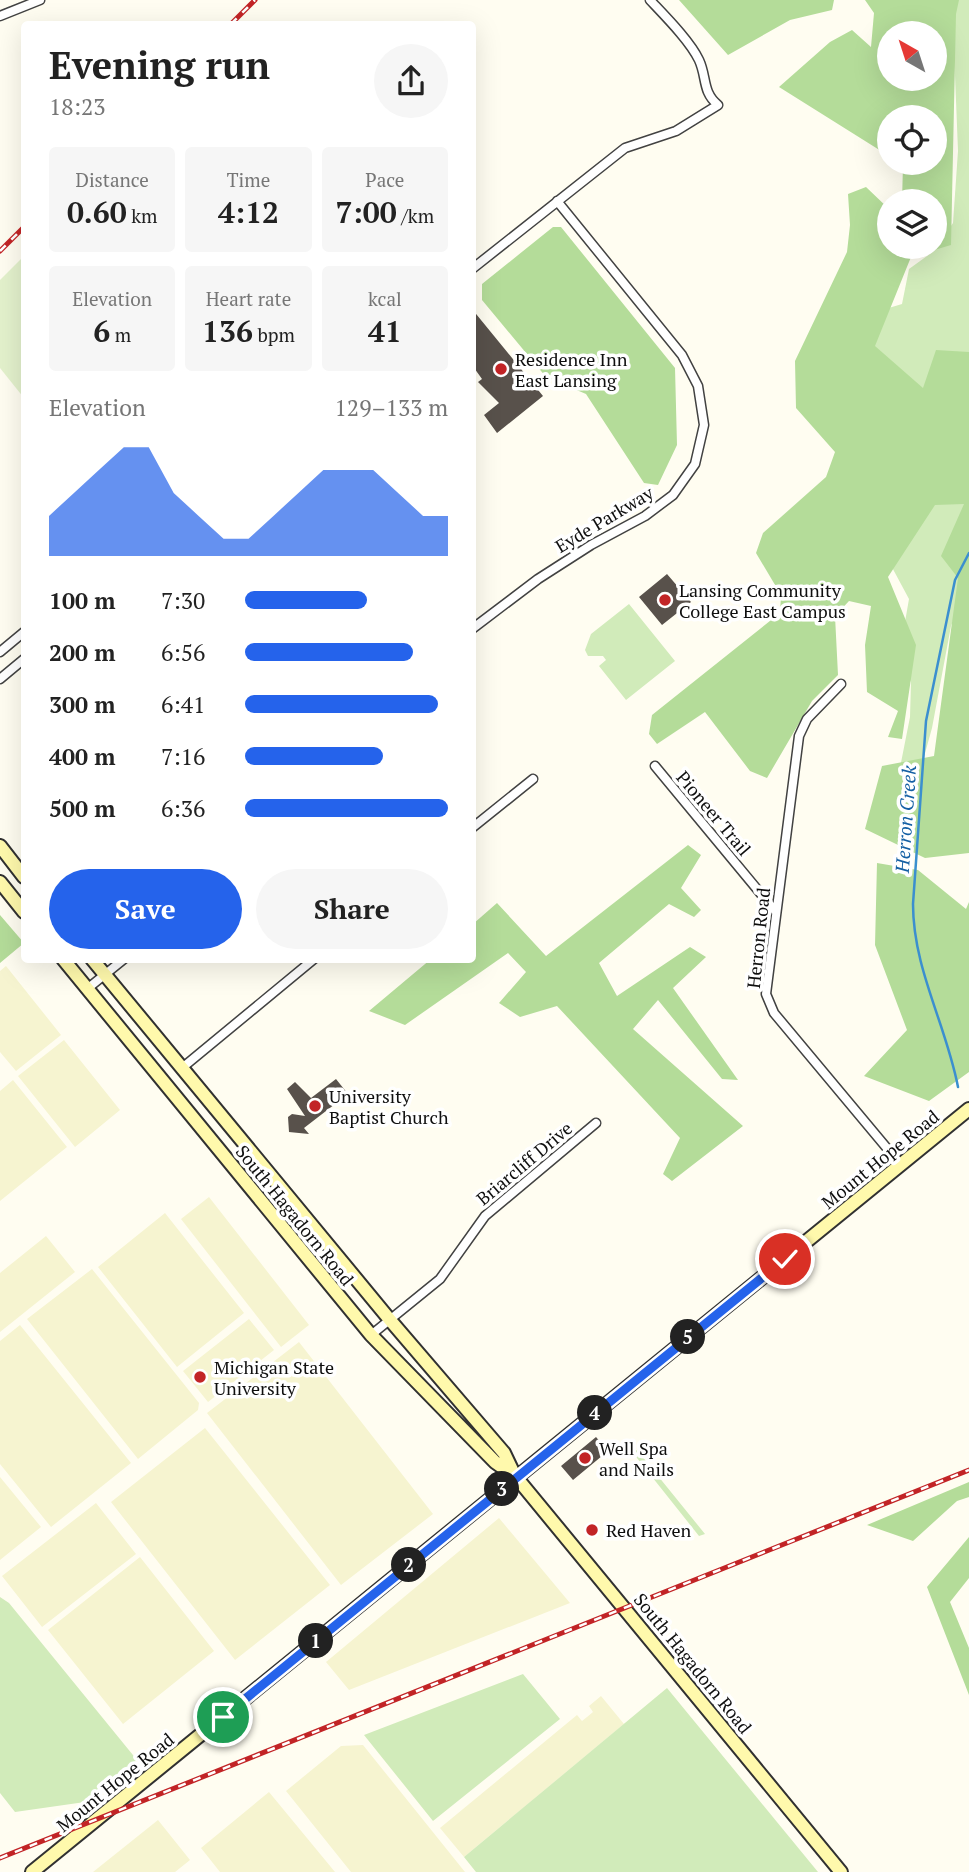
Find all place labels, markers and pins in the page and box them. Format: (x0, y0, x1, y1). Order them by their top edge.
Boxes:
place label: Residence Inn East Lansing (515, 347, 628, 392)
marker: Residence Inn East Lansing (493, 361, 509, 377)
place label: Lansing Community College East Campus (679, 578, 846, 623)
marker: Lansing Community College East Campus (657, 592, 673, 608)
place label: University Baptist Church (329, 1084, 449, 1129)
marker: University Baptist Church (307, 1098, 323, 1114)
pin (755, 1229, 815, 1289)
pin: 5 (670, 1320, 706, 1354)
place label: Michigan State University (214, 1355, 334, 1400)
marker: Michigan State University (192, 1369, 208, 1385)
pin: 4 (578, 1396, 612, 1430)
place label: Well Spa and Nails (599, 1436, 674, 1481)
marker: Well Spa and Nails (577, 1450, 593, 1466)
pin: 3 (484, 1472, 520, 1506)
place label: Red Haven (606, 1518, 692, 1542)
marker: Red Haven (584, 1522, 600, 1538)
pin: 2 (392, 1548, 426, 1582)
pin: 1 (298, 1624, 334, 1658)
pin (193, 1687, 253, 1747)

